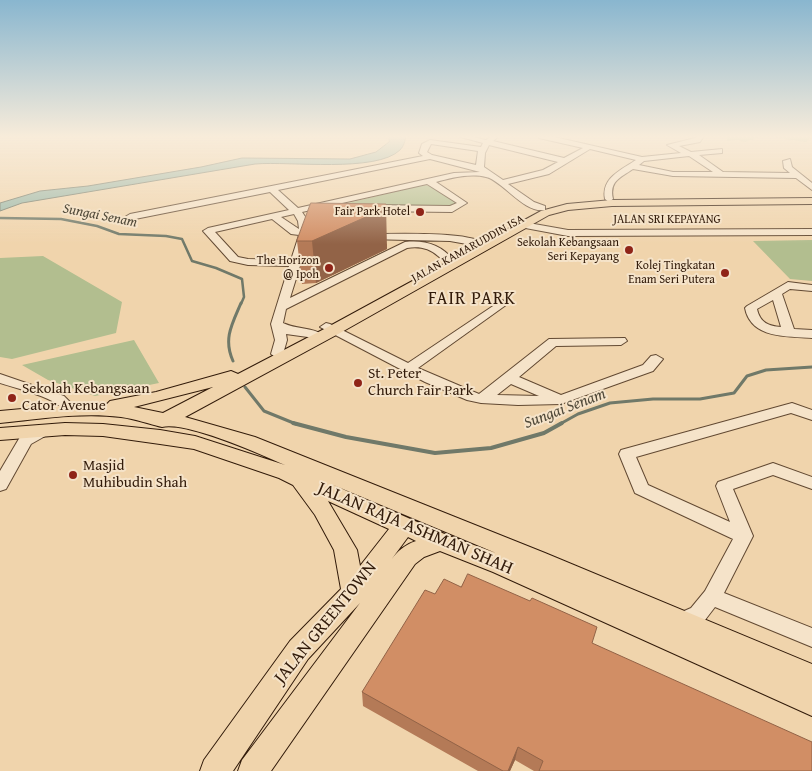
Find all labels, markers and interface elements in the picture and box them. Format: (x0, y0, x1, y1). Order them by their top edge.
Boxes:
water label: Sungai Senam (61, 201, 139, 231)
place label: Fair Park Hotel (335, 205, 410, 219)
marker: Fair Park Hotel (414, 206, 426, 218)
street label: JALAN KAMARUDDIN ISA (409, 212, 527, 286)
street label: JALAN SRI KEPAYANG (613, 213, 721, 227)
place label: Sekolah Kebangsaan Seri Kepayang (517, 236, 619, 264)
marker: Sekolah Kebangsaan Seri Kepayang (623, 244, 635, 256)
place label: The Horizon @ Ipoh (257, 254, 319, 282)
place label: Kolej Tingkatan Enam Seri Putera (628, 259, 715, 287)
marker: The Horizon @ Ipoh (323, 262, 335, 274)
marker: Kolej Tingkatan Enam Seri Putera (719, 267, 731, 279)
district label: FAIR PARK (427, 288, 517, 310)
place label: St. Peter Church Fair Park (368, 365, 473, 400)
marker: St. Peter Church Fair Park (352, 377, 364, 389)
place label: Sekolah Kebangsaan Cator Avenue (22, 380, 150, 415)
water label: Sungai Senam (521, 385, 609, 433)
marker: Sekolah Kebangsaan Cator Avenue (6, 392, 18, 404)
place label: Masjid Muhibudin Shah (83, 457, 187, 492)
marker: Masjid Muhibudin Shah (67, 469, 79, 481)
street label: JALAN RAJA ASHMAN SHAH (314, 478, 516, 580)
street label: JALAN GREENTOWN (270, 558, 382, 688)

